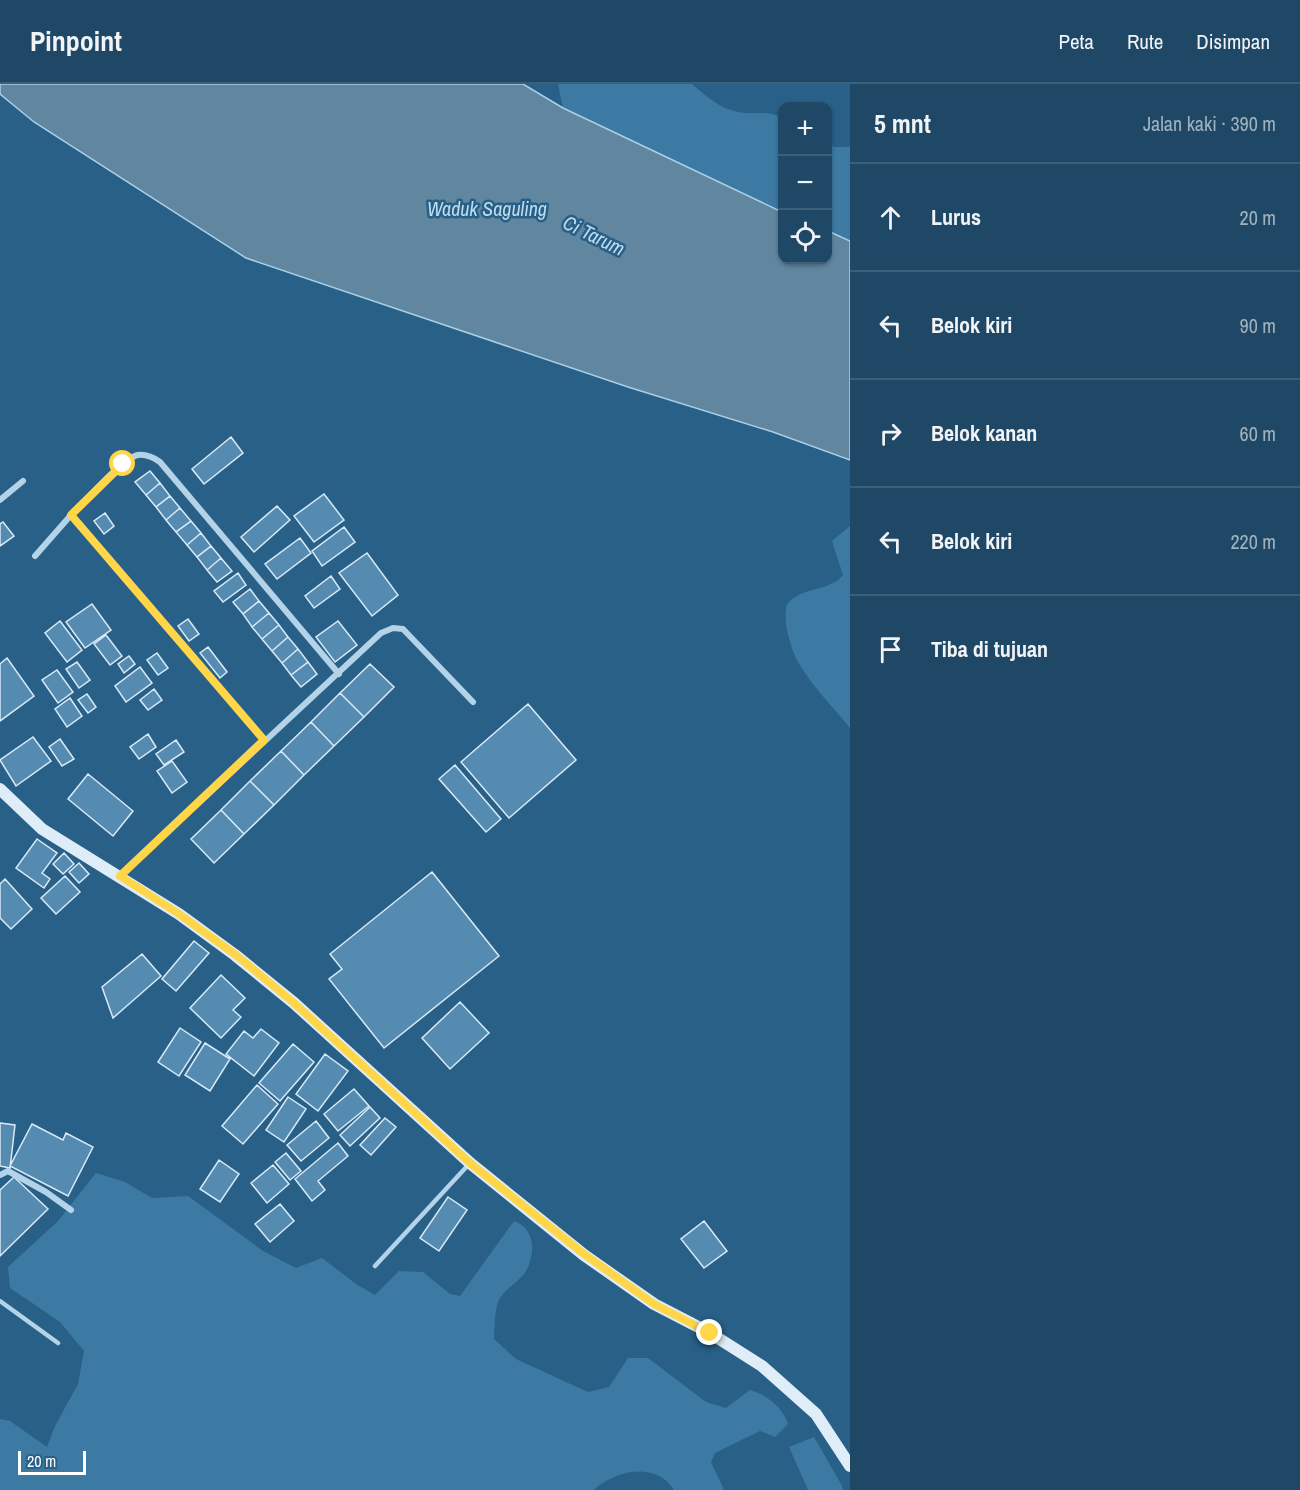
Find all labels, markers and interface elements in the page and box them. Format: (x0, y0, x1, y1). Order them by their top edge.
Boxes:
text: Pinpoint (30, 22, 122, 60)
text: Peta (1058, 27, 1094, 56)
text: Rute (1127, 27, 1163, 56)
text: Disimpan (1196, 27, 1270, 56)
map controls (778, 102, 832, 264)
button: + (778, 102, 832, 156)
text: 5 mnt (874, 106, 931, 141)
text: Jalan kaki · 390 m (1143, 110, 1276, 137)
button: − (778, 156, 832, 210)
water label: Waduk Saguling (427, 195, 547, 222)
icon: ahead (874, 201, 907, 234)
text: Lurus (931, 202, 981, 232)
text: 20 m (1240, 204, 1276, 231)
water label: Ci Tarum (559, 208, 629, 262)
button: locate (778, 210, 832, 264)
icon: left (874, 309, 907, 342)
text: Belok kiri (931, 310, 1012, 340)
text: 90 m (1240, 312, 1276, 339)
icon: right (874, 417, 907, 450)
text: Belok kanan (931, 418, 1037, 448)
text: 60 m (1240, 420, 1276, 447)
route start (109, 450, 135, 476)
icon: left (874, 525, 907, 558)
text: Belok kiri (931, 526, 1012, 556)
text: 220 m (1230, 528, 1276, 555)
icon: arrive (874, 633, 907, 666)
text: Tiba di tujuan (931, 634, 1048, 664)
route end (696, 1319, 722, 1345)
scale bar (18, 1448, 86, 1476)
text: 20 m (27, 1450, 56, 1472)

